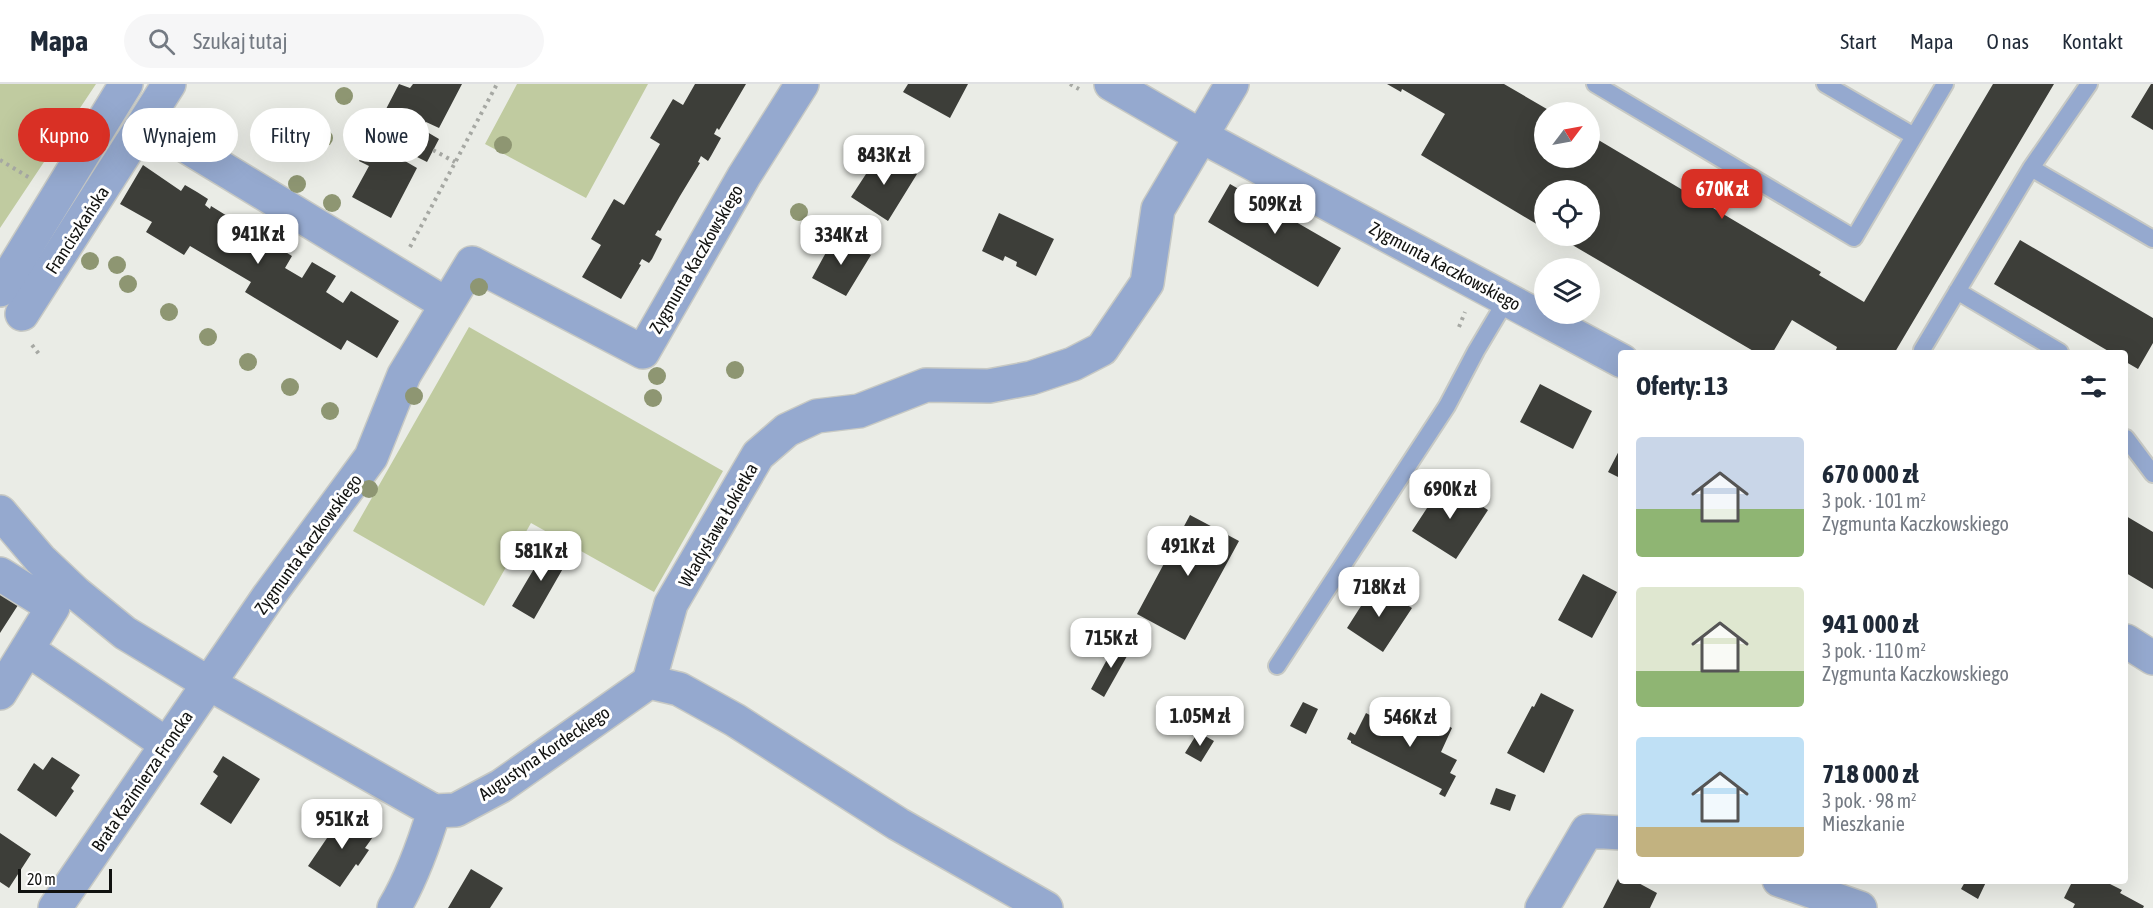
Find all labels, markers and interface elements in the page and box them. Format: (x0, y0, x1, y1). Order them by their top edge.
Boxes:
search box (124, 14, 544, 68)
text: Mapa (30, 25, 88, 57)
icon: search (145, 25, 178, 58)
text: Szukaj tutaj (193, 28, 287, 54)
text: Start (1840, 29, 1877, 53)
text: Mapa (1910, 29, 1953, 53)
text: O nas (1986, 29, 2029, 53)
text: Kontakt (2062, 29, 2123, 53)
north arrow (1534, 102, 1600, 168)
map controls (1534, 102, 1600, 324)
chip: Kupno (18, 108, 110, 162)
chip: Wynajem (122, 108, 238, 162)
chip: Filtry (250, 108, 331, 162)
chip: Nowe (343, 108, 429, 162)
pin: 843K zł (829, 135, 939, 186)
text: 843K zł (857, 143, 911, 166)
pin: 670K zł (1667, 169, 1777, 220)
text: 670K zł (1695, 177, 1749, 200)
button: locate (1534, 180, 1600, 246)
street label: Zygmunta Kaczkowskiego (645, 181, 747, 337)
street label: Franciszkańska (41, 182, 113, 278)
pin: 509K zł (1220, 184, 1330, 235)
text: 509K zł (1248, 192, 1302, 215)
pin: 941K zł (203, 214, 313, 265)
pin: 334K zł (786, 215, 896, 266)
street label: Zygmunta Kaczkowskiego (1366, 217, 1524, 315)
text: 941K zł (231, 222, 285, 245)
text: 334K zł (814, 223, 868, 246)
button: layers (1534, 258, 1600, 324)
icon: filters (2077, 370, 2110, 403)
text: Oferty: 13 (1636, 371, 1728, 401)
street label: Władysława Łokietka (674, 459, 762, 591)
text: 670 000 zł (1822, 459, 1919, 489)
icon: home (1684, 461, 1756, 533)
pin: 690K zł (1395, 469, 1505, 520)
street label: Zygmunta Kaczkowskiego (250, 470, 366, 618)
text: 690K zł (1423, 477, 1477, 500)
text: 3 pok. · 101 m² (1822, 489, 1926, 512)
text: Zygmunta Kaczkowskiego (1822, 512, 2009, 535)
pin: 491K zł (1133, 526, 1243, 577)
pin: 581K zł (486, 531, 596, 582)
text: 491K zł (1161, 534, 1215, 557)
text: 581K zł (514, 539, 568, 562)
pin: 718K zł (1324, 567, 1434, 618)
text: 718K zł (1352, 575, 1406, 598)
text: 941 000 zł (1822, 609, 1919, 639)
icon: home (1684, 611, 1756, 683)
pin: 715K zł (1056, 618, 1166, 669)
text: 715K zł (1084, 626, 1138, 649)
text: 3 pok. · 110 m² (1822, 639, 1926, 662)
text: Zygmunta Kaczkowskiego (1822, 662, 2009, 685)
pin: 1.05M zł (1138, 696, 1262, 747)
pin: 546K zł (1355, 697, 1465, 748)
street label: Augustyna Kordeckiego (474, 701, 614, 805)
text: 1.05M zł (1170, 704, 1230, 727)
text: 546K zł (1383, 705, 1437, 728)
street label: Brata Kazimierza Froncka (87, 706, 197, 856)
text: 718 000 zł (1822, 759, 1919, 789)
icon: home (1684, 761, 1756, 833)
text: 3 pok. · 98 m² (1822, 789, 1917, 812)
pin: 951K zł (287, 799, 397, 850)
text: 951K zł (315, 807, 369, 830)
text: Mieszkanie (1822, 812, 1905, 835)
scale bar (18, 866, 112, 894)
text: 20 m (27, 870, 56, 888)

